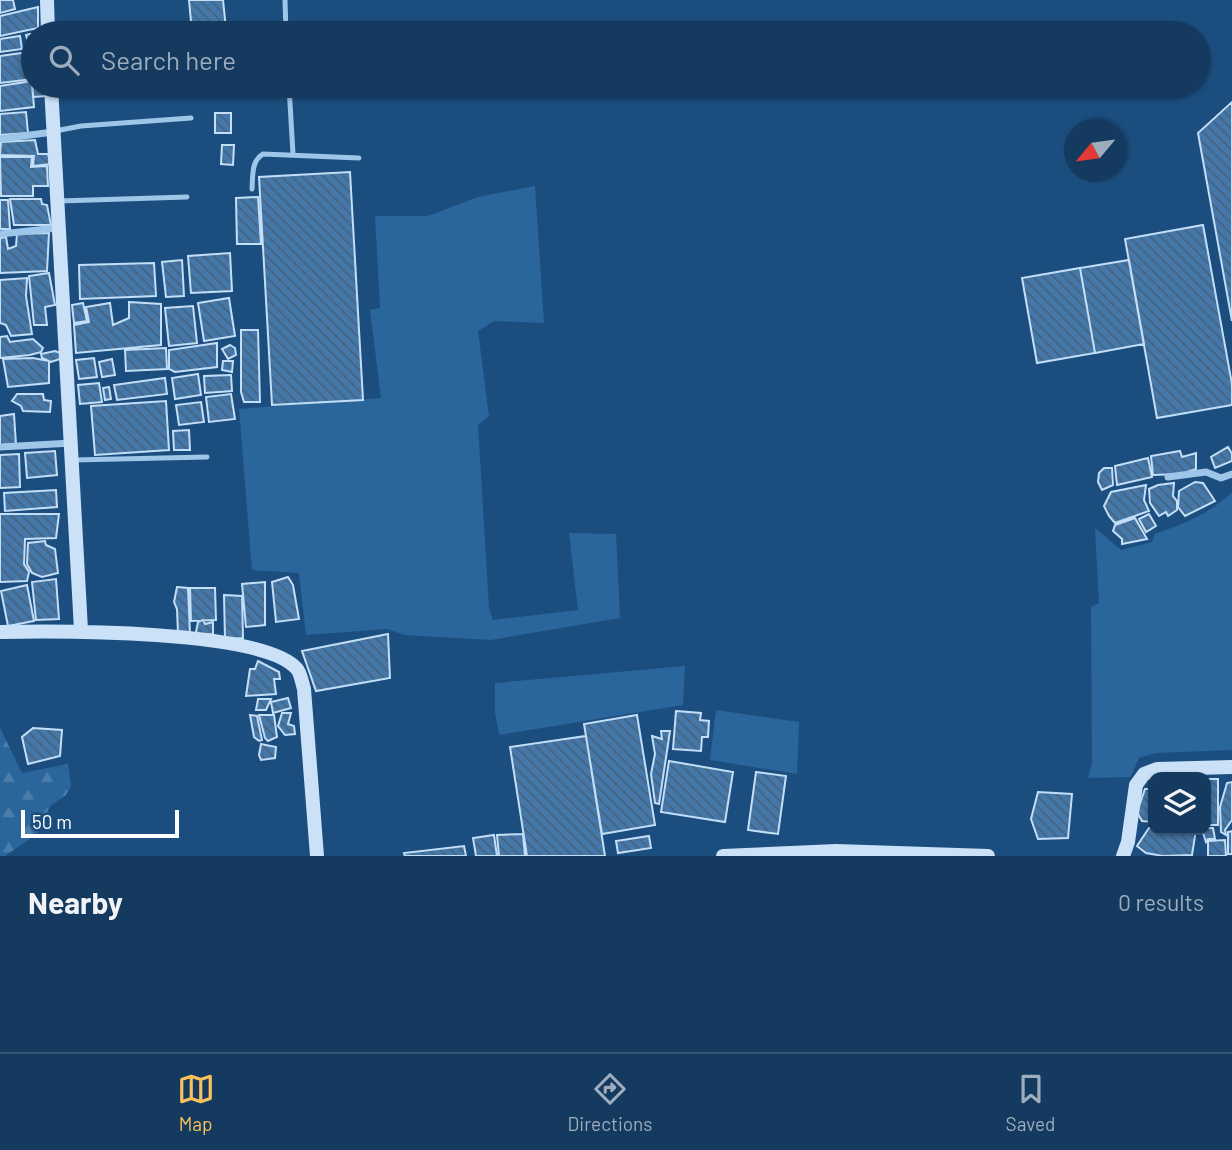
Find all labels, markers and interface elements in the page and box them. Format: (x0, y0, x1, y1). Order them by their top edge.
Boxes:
search box (21, 21, 1211, 98)
icon: search (45, 41, 83, 79)
text: Search here (101, 44, 236, 75)
north arrow (1064, 119, 1127, 182)
map controls (1148, 772, 1211, 835)
button: layers (1148, 772, 1211, 835)
scale bar (21, 807, 178, 839)
text: 50 m (32, 810, 72, 833)
text: Nearby (28, 884, 123, 920)
text: 0 results (1118, 888, 1204, 916)
tab: Map (177, 1070, 215, 1135)
tab: Directions (568, 1070, 653, 1135)
tab: Saved (1006, 1070, 1055, 1135)

